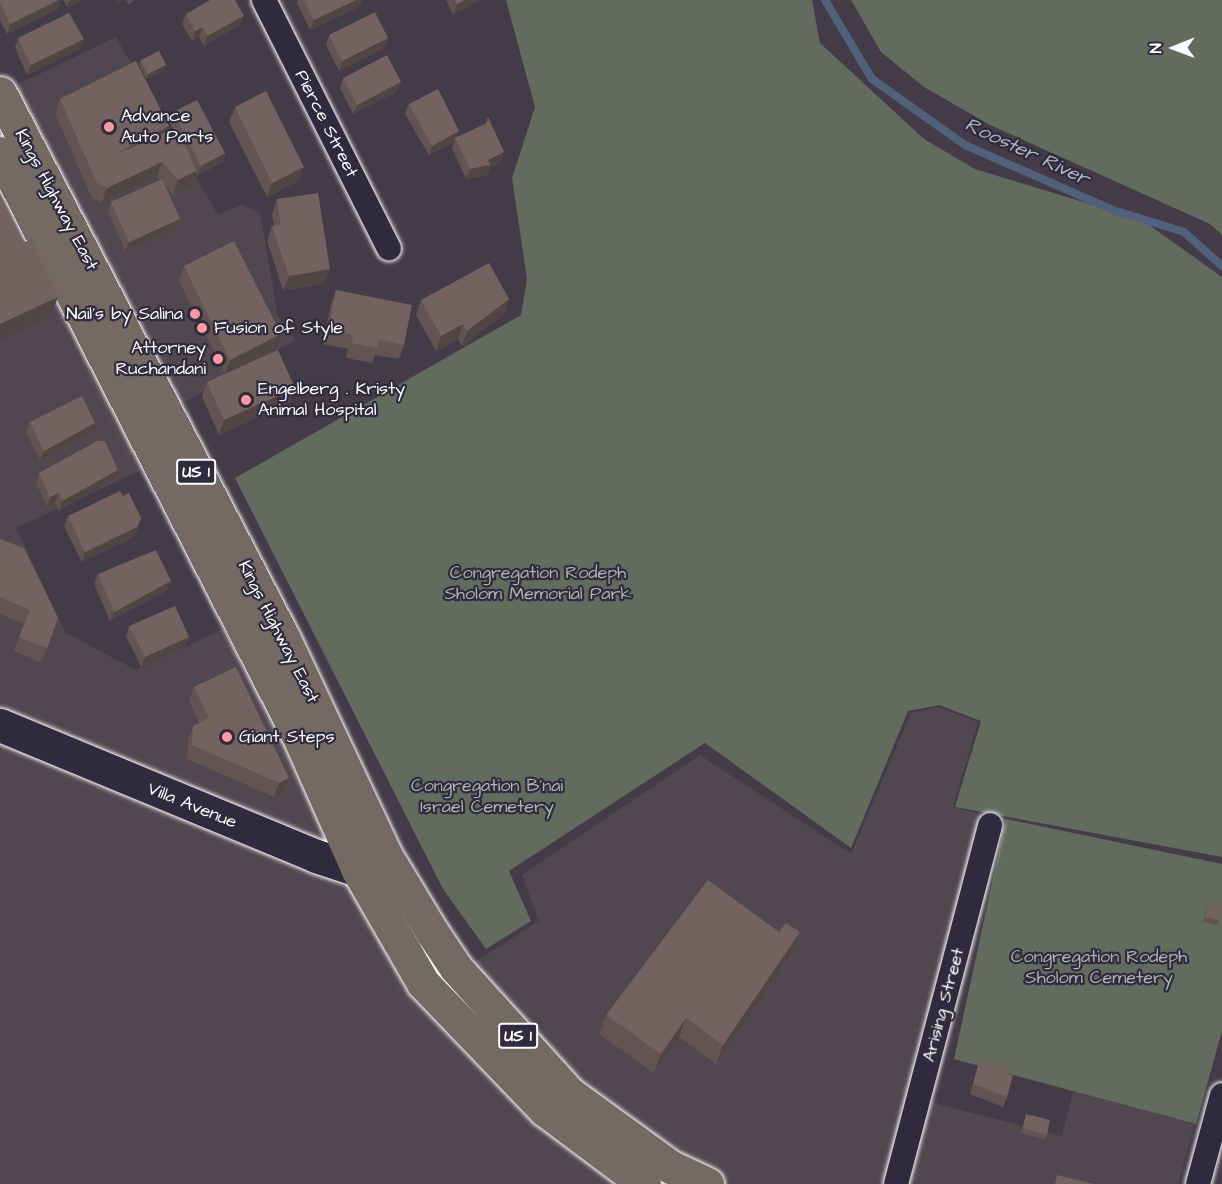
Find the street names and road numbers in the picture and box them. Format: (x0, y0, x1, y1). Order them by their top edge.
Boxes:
street label: Pierce Street (290, 67, 362, 181)
street label: Kings Highway East (10, 126, 102, 274)
road number: US 1 (175, 459, 217, 485)
street label: Kings Highway East (233, 557, 323, 707)
street label: Villa Avenue (144, 778, 240, 834)
street label: Arising Street (918, 946, 970, 1064)
road number: US 1 (497, 1023, 539, 1049)

